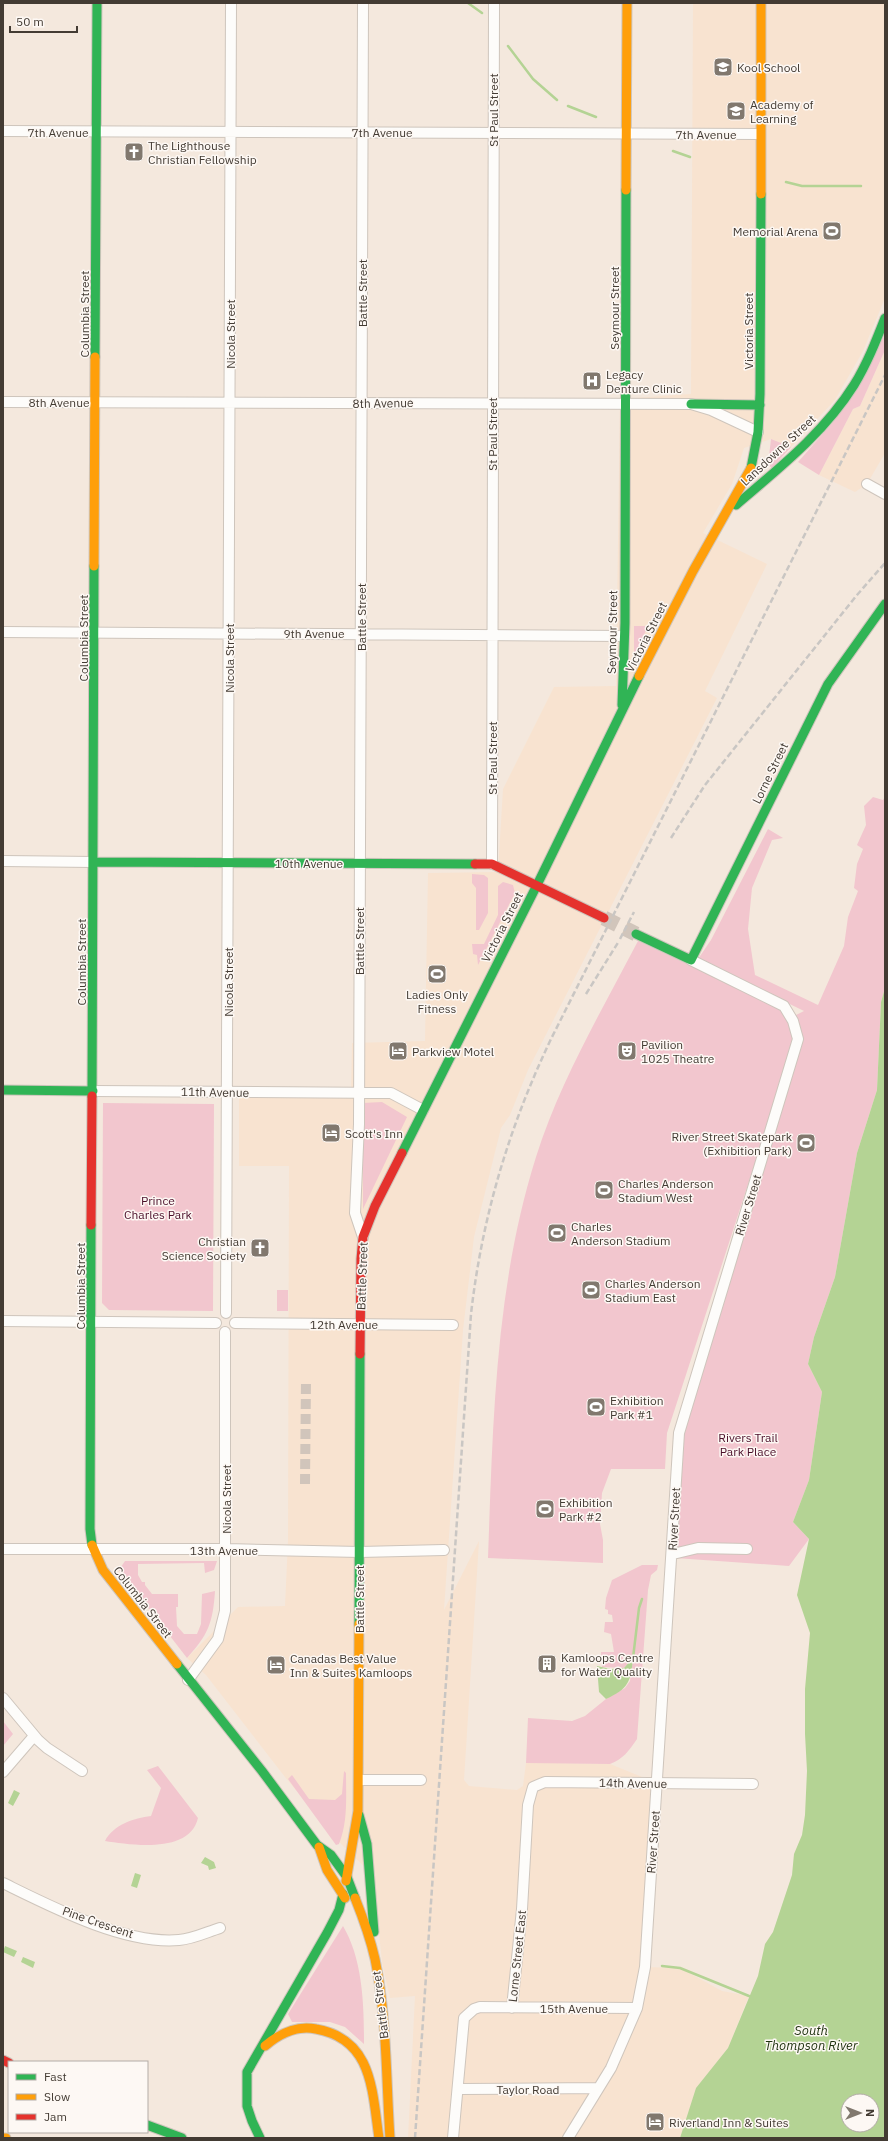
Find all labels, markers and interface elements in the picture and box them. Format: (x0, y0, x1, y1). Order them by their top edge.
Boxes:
scale bar (10, 8, 77, 34)
text: 50 m (16, 14, 44, 29)
school or university icon: Kool School (712, 56, 734, 78)
place label: Kool School (737, 60, 800, 75)
street label: St Paul Street (486, 73, 501, 147)
place label: Academy of Learning (750, 97, 814, 126)
school or university icon: Academy of Learning (725, 100, 747, 122)
street label: 7th Avenue (27, 125, 89, 140)
street label: 7th Avenue (351, 125, 413, 140)
street label: 7th Avenue (675, 127, 737, 142)
place label: The Lighthouse Christian Fellowship (148, 138, 257, 167)
church icon: The Lighthouse Christian Fellowship (123, 141, 145, 163)
sports icon: Memorial Arena (821, 220, 843, 242)
place label: Memorial Arena (733, 224, 819, 239)
street label: Battle Street (355, 259, 370, 327)
street label: Seymour Street (607, 266, 622, 350)
street label: Columbia Street (77, 271, 92, 357)
street label: Victoria Street (741, 293, 756, 369)
street label: Nicola Street (223, 299, 238, 369)
place label: Legacy Denture Clinic (606, 367, 682, 396)
hospital icon: Legacy Denture Clinic (581, 370, 603, 392)
street label: 8th Avenue (28, 395, 90, 410)
street label: 8th Avenue (352, 395, 414, 411)
street label: St Paul Street (485, 397, 500, 471)
street label: Lansdowne Street (737, 411, 819, 489)
street label: Battle Street (354, 583, 369, 651)
street label: Seymour Street (604, 590, 620, 674)
street label: Columbia Street (76, 595, 91, 681)
street label: Victoria Street (622, 599, 670, 675)
street label: Nicola Street (222, 623, 237, 693)
street label: 9th Avenue (283, 626, 345, 641)
street label: St Paul Street (485, 721, 500, 795)
street label: Lorne Street (749, 740, 791, 806)
street label: 10th Avenue (275, 856, 344, 871)
street label: Victoria Street (478, 889, 526, 965)
street label: Battle Street (352, 907, 367, 975)
street label: Columbia Street (74, 919, 89, 1005)
street label: Nicola Street (221, 947, 236, 1017)
sports icon: Ladies Only Fitness (426, 963, 448, 985)
place label: Ladies Only Fitness (406, 987, 468, 1016)
place label: Pavilion 1025 Theatre (641, 1037, 715, 1066)
hotel icon: Parkview Motel (387, 1040, 409, 1062)
theatre icon: Pavilion 1025 Theatre (616, 1040, 638, 1062)
place label: Parkview Motel (412, 1044, 494, 1059)
street label: 11th Avenue (181, 1084, 250, 1100)
hotel icon: Scott's Inn (320, 1122, 342, 1144)
place label: Scott's Inn (345, 1126, 403, 1141)
place label: River Street Skatepark (Exhibition Park) (671, 1129, 793, 1158)
sports icon: River Street Skatepark (Exhibition Park) (795, 1132, 817, 1154)
street label: River Street (732, 1173, 764, 1237)
place label: Charles Anderson Stadium West (618, 1176, 713, 1205)
sports icon: Charles Anderson Stadium West (593, 1179, 615, 1201)
park label: Prince Charles Park (124, 1193, 193, 1222)
place label: Charles Anderson Stadium (571, 1219, 671, 1248)
sports icon: Charles Anderson Stadium (546, 1222, 568, 1244)
place label: Christian Science Society (162, 1234, 246, 1263)
church icon: Christian Science Society (249, 1237, 271, 1259)
street label: Battle Street (353, 1242, 371, 1310)
street label: Columbia Street (73, 1243, 88, 1329)
place label: Charles Anderson Stadium East (605, 1276, 700, 1305)
sports icon: Charles Anderson Stadium East (580, 1279, 602, 1301)
street label: 12th Avenue (310, 1317, 379, 1332)
place label: Exhibition Park #1 (610, 1393, 664, 1422)
sports icon: Exhibition Park #1 (585, 1396, 607, 1418)
park label: Rivers Trail Park Place (718, 1430, 778, 1459)
street label: Nicola Street (219, 1464, 234, 1534)
street label: River Street (665, 1487, 683, 1551)
place label: Exhibition Park #2 (559, 1495, 613, 1524)
sports icon: Exhibition Park #2 (534, 1498, 556, 1520)
street label: 13th Avenue (190, 1543, 259, 1558)
street label: Columbia Street (110, 1563, 176, 1641)
street label: Battle Street (352, 1565, 367, 1633)
place label: Kamloops Centre for Water Quality (561, 1650, 654, 1679)
place label: Canadas Best Value Inn & Suites Kamloops (290, 1651, 413, 1680)
building icon: Kamloops Centre for Water Quality (536, 1653, 558, 1675)
hotel icon: Canadas Best Value Inn & Suites Kamloops (265, 1654, 287, 1676)
street label: 14th Avenue (599, 1775, 668, 1791)
street label: River Street (643, 1810, 663, 1874)
street label: Pine Crescent (60, 1903, 136, 1941)
street label: Lorne Street East (505, 1909, 529, 2003)
street label: Battle Street (368, 1970, 392, 2040)
street label: 15th Avenue (540, 2001, 609, 2016)
water label: South Thompson River (764, 2022, 859, 2054)
legend (8, 2061, 148, 2133)
text: Fast (44, 2069, 67, 2084)
street label: Taylor Road (496, 2082, 560, 2097)
text: Slow (44, 2089, 70, 2104)
north arrow (840, 2093, 880, 2133)
text: Jam (44, 2109, 67, 2124)
text: N (863, 2109, 877, 2117)
hotel icon: Riverland Inn & Suites (644, 2111, 666, 2133)
place label: Riverland Inn & Suites (669, 2115, 789, 2130)

